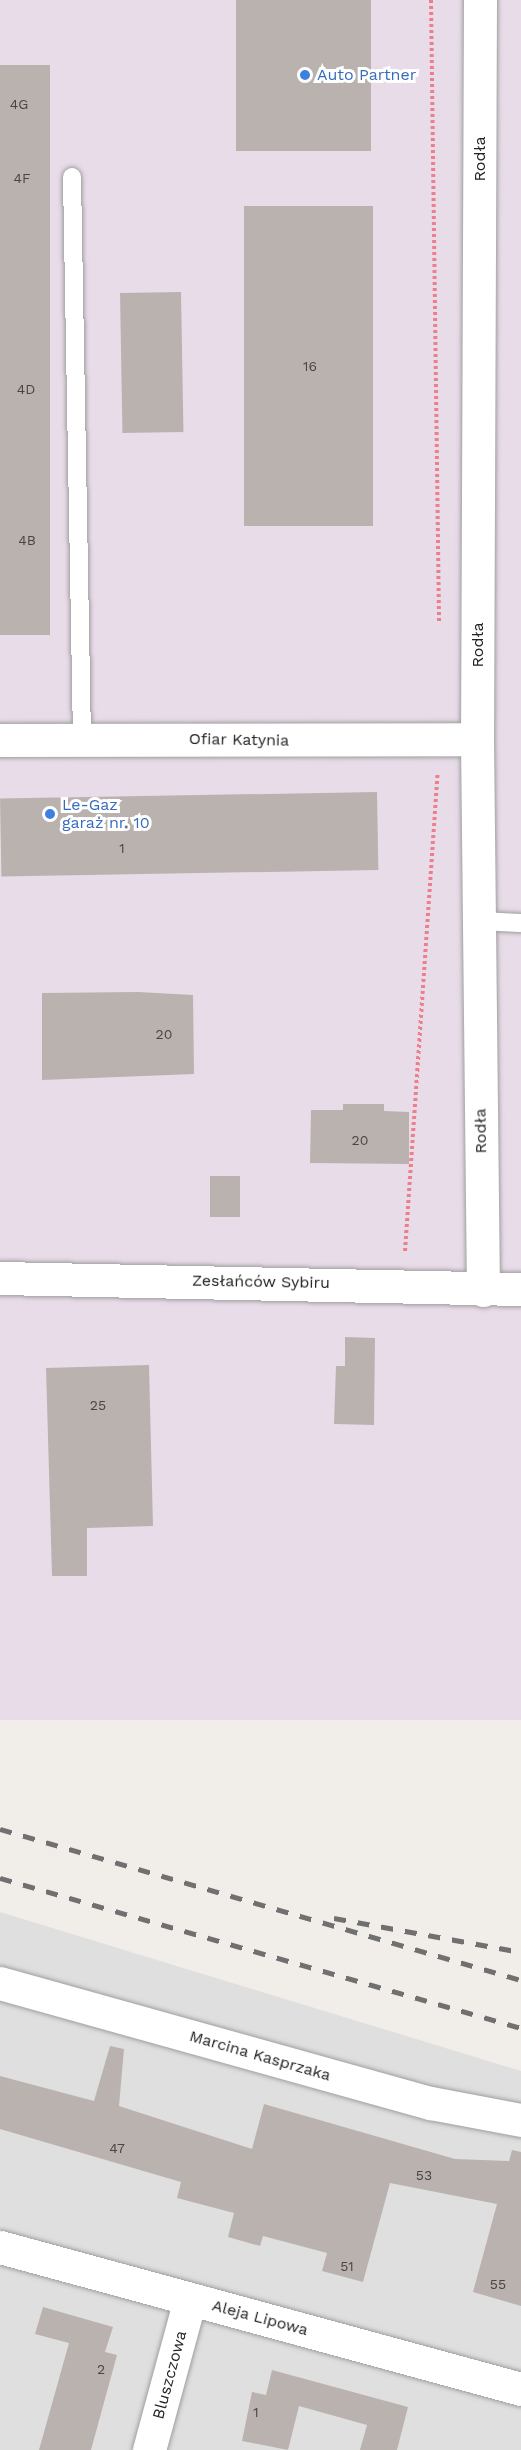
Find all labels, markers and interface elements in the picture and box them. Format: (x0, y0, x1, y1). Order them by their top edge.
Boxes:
place label: Auto Partner (317, 65, 416, 85)
marker: Auto Partner (298, 68, 312, 82)
house number: 4G (10, 96, 28, 112)
street label: Rodła (470, 136, 490, 182)
house number: 4F (13, 170, 31, 186)
house number: 16 (303, 358, 317, 374)
house number: 4D (17, 381, 35, 397)
house number: 4B (18, 532, 36, 548)
street label: Rodła (468, 622, 488, 668)
street label: Ofiar Katynia (188, 730, 290, 750)
place label: Le-Gaz garaż nr. 10 (62, 795, 150, 833)
marker: Le-Gaz garaż nr. 10 (43, 807, 57, 821)
house number: 1 (119, 840, 125, 856)
house number: 20 (156, 1026, 172, 1042)
street label: Rodła (471, 1108, 491, 1154)
house number: 20 (352, 1132, 368, 1148)
street label: Zesłańców Sybiru (192, 1271, 330, 1293)
house number: 25 (90, 1397, 106, 1413)
street label: Marcina Kasprzaka (187, 2027, 333, 2085)
house number: 47 (109, 2140, 125, 2156)
house number: 53 (416, 2167, 432, 2183)
house number: 51 (340, 2258, 354, 2274)
house number: 55 (490, 2276, 506, 2292)
street label: Aleja Lipowa (210, 2296, 310, 2340)
street label: Bluszczowa (149, 2329, 191, 2421)
house number: 2 (97, 2361, 105, 2377)
house number: 1 (253, 2404, 259, 2420)

